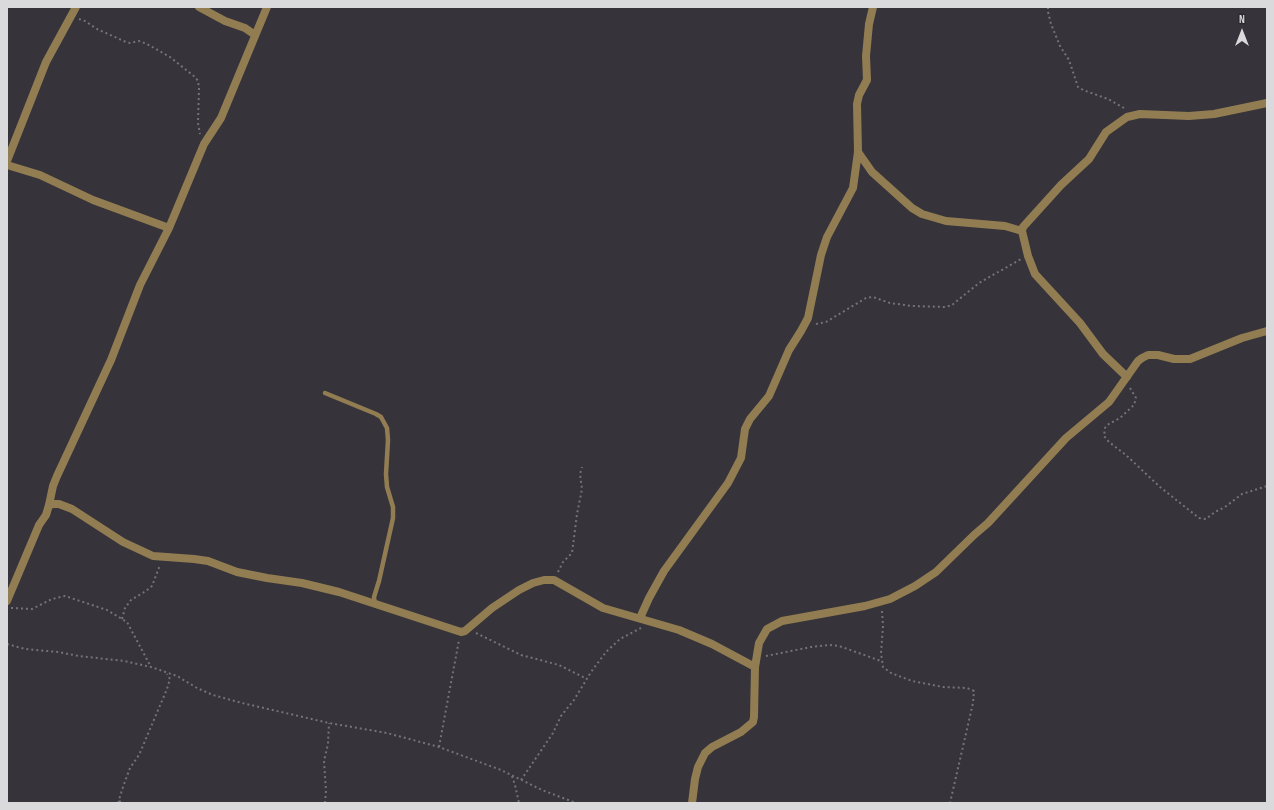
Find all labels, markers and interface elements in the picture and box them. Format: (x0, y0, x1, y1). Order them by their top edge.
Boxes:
north arrow (1222, 12, 1262, 52)
text: N (1239, 13, 1245, 26)

